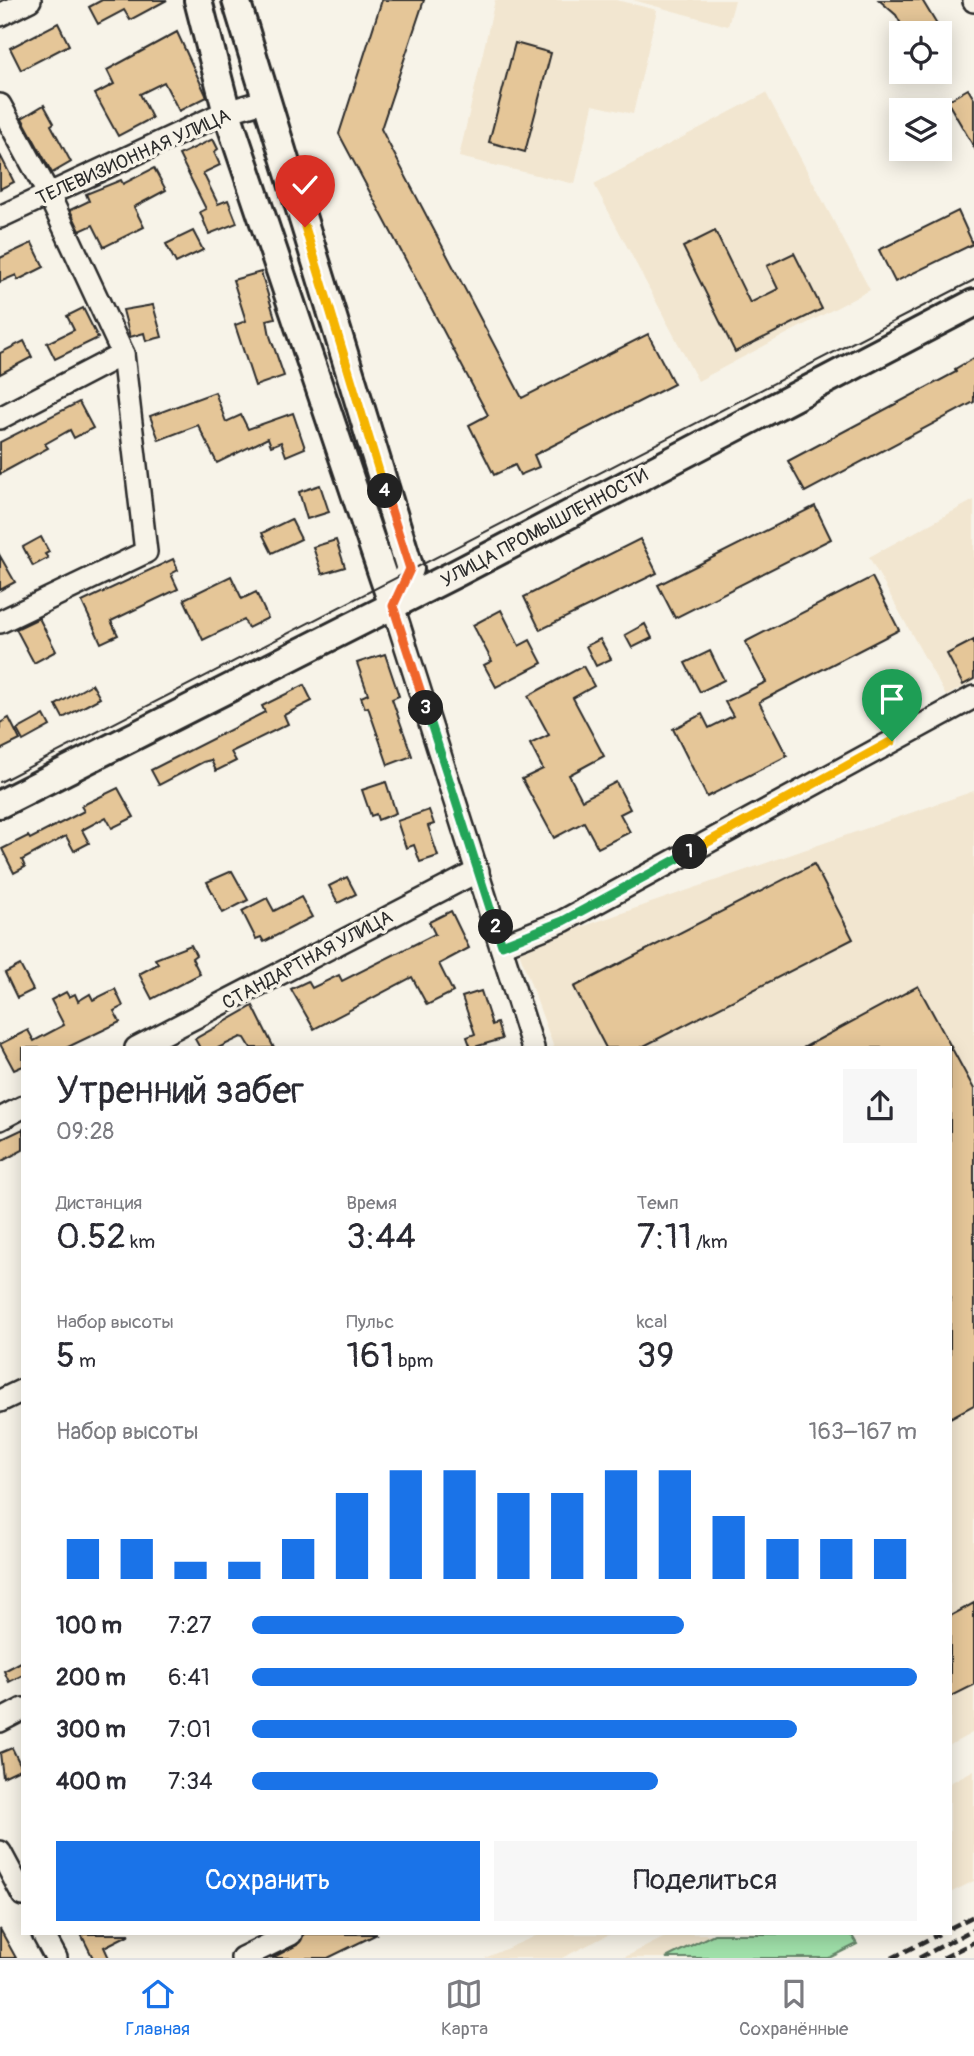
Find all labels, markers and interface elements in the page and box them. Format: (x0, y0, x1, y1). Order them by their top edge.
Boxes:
map controls (889, 21, 952, 161)
button: locate (889, 21, 952, 84)
button: layers (889, 98, 952, 161)
street label: ТЕЛЕВИЗИОННАЯ УЛИЦА (32, 103, 234, 211)
pin (275, 155, 335, 227)
icon: check (286, 166, 324, 204)
street label: УЛИЦА ПРОМЫШЛЕННОСТИ (437, 463, 652, 593)
pin: 4 (368, 474, 402, 508)
text: 4 (379, 478, 390, 502)
pin (862, 669, 922, 741)
icon: arrive (873, 680, 911, 718)
pin: 3 (408, 690, 444, 726)
text: 3 (420, 695, 431, 719)
pin: 1 (672, 834, 708, 870)
text: 1 (686, 839, 693, 863)
street label: СТАНДАРТНАЯ УЛИЦА (218, 905, 397, 1015)
pin: 2 (478, 909, 514, 944)
text: 2 (490, 914, 501, 938)
text: Утренний забег (56, 1067, 304, 1115)
button: share (843, 1069, 917, 1143)
text: 09:28 (56, 1117, 114, 1146)
text: Дистанция (56, 1191, 142, 1215)
text: Время (346, 1191, 397, 1215)
text: Темп (637, 1191, 679, 1215)
text: 0.52 (56, 1215, 126, 1259)
text: 3:44 (346, 1215, 416, 1259)
text: 7:11 (637, 1215, 692, 1259)
text: km (126, 1230, 155, 1254)
text: /km (692, 1230, 728, 1254)
text: Набор высоты (56, 1310, 174, 1334)
text: Пульс (346, 1310, 394, 1334)
text: kcal (637, 1310, 668, 1334)
text: 5 (56, 1334, 75, 1378)
text: 161 (346, 1334, 394, 1378)
text: 39 (637, 1334, 674, 1378)
text: m (75, 1349, 96, 1373)
text: bpm (394, 1349, 433, 1373)
text: Набор высоты (56, 1417, 198, 1446)
text: 163–167 m (809, 1417, 917, 1446)
text: 100 m (56, 1611, 122, 1640)
text: 7:27 (168, 1611, 211, 1640)
text: 200 m (56, 1663, 126, 1692)
text: 6:41 (168, 1663, 210, 1692)
text: 300 m (56, 1715, 126, 1744)
text: 7:01 (168, 1715, 211, 1744)
text: 400 m (56, 1767, 126, 1796)
text: 7:34 (168, 1767, 212, 1796)
button: Сохранить (56, 1841, 480, 1921)
button: Поделиться (494, 1841, 917, 1921)
tab: Главная (125, 1975, 190, 2041)
tab: Карта (441, 1975, 488, 2041)
tab: Сохранённые (739, 1975, 849, 2041)

